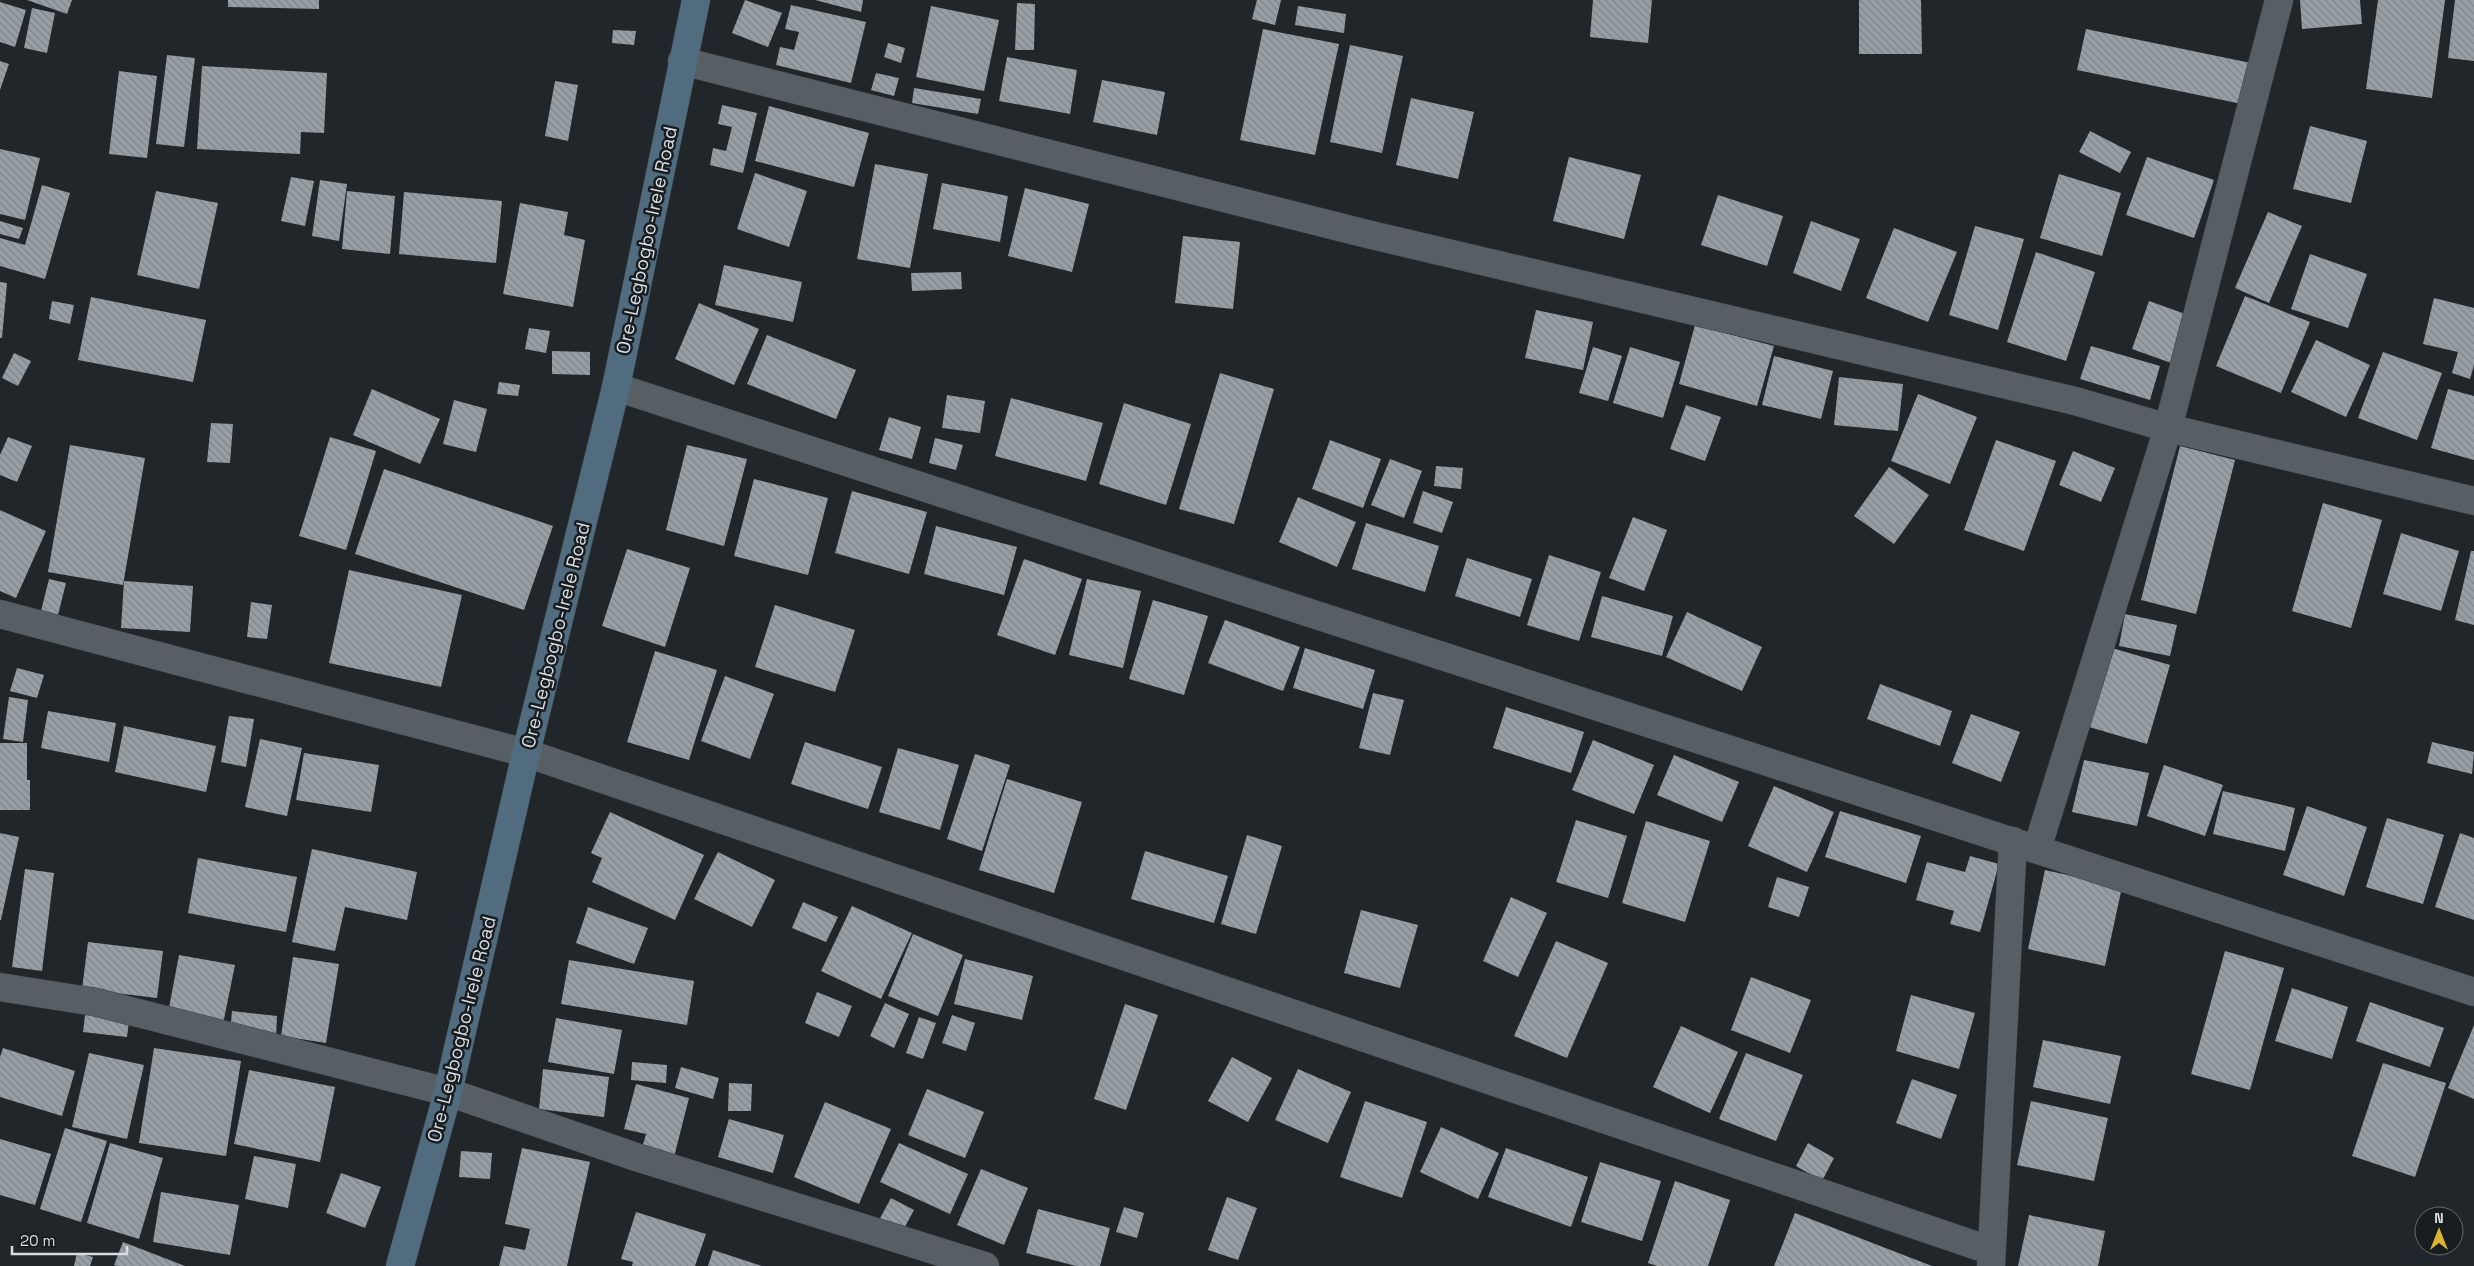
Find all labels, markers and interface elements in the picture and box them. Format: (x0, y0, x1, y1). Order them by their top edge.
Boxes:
street label: Ore-Legbogbo-Irele Road (610, 124, 683, 356)
street label: Ore-Legbogbo-Irele Road (515, 519, 596, 751)
street label: Ore-Legbogbo-Irele Road (421, 913, 502, 1145)
north arrow (2414, 1206, 2464, 1256)
text: N (2434, 1209, 2444, 1227)
scale bar (12, 1224, 128, 1256)
text: 20 m (20, 1231, 55, 1250)

